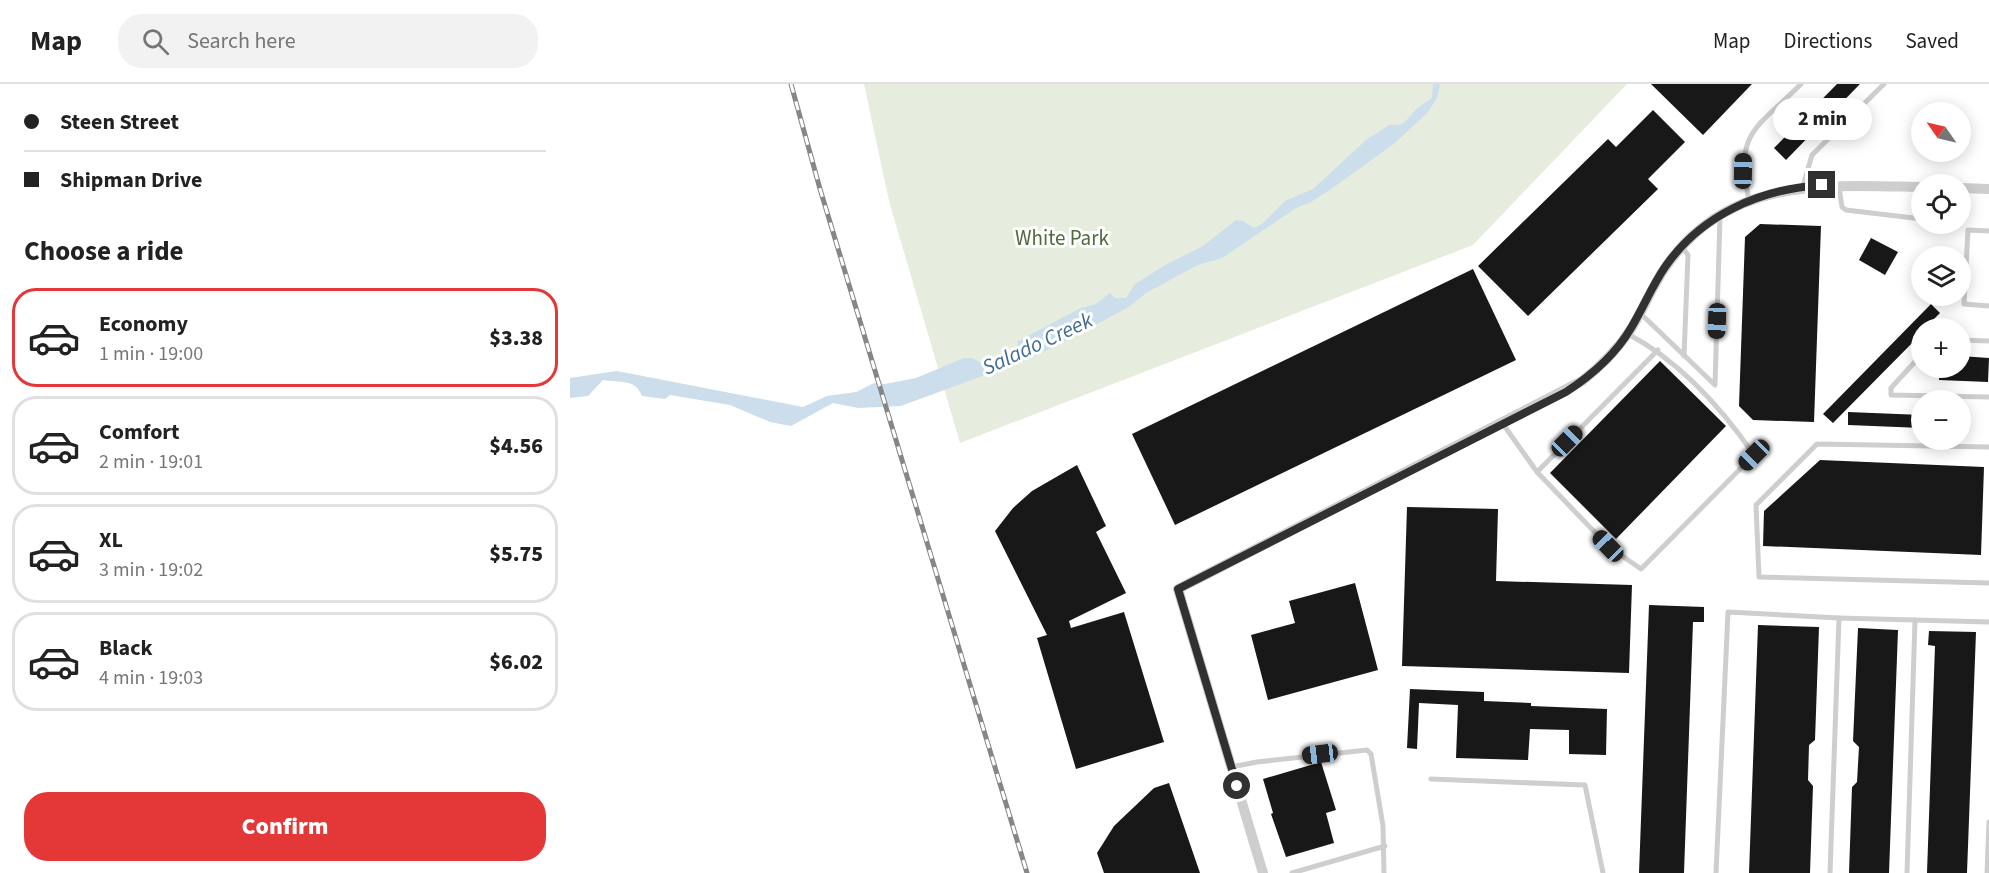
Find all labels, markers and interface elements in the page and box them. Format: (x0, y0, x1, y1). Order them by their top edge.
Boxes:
search box (118, 14, 538, 68)
text: Map (30, 21, 82, 61)
icon: search (139, 25, 172, 58)
text: Search here (187, 25, 296, 57)
text: Map (1713, 26, 1751, 56)
text: Directions (1784, 26, 1872, 56)
text: Saved (1905, 26, 1959, 56)
callout: 2 min (1772, 98, 1872, 140)
north arrow (1911, 102, 1971, 162)
map controls (1911, 102, 1971, 450)
text: 2 min (1798, 105, 1847, 133)
text: Steen Street (60, 106, 179, 138)
car (1734, 153, 1752, 189)
text: Shipman Drive (60, 164, 202, 196)
route end (1808, 171, 1835, 198)
button: locate (1911, 174, 1971, 234)
park label: White Park (1015, 223, 1109, 253)
text: Choose a ride (24, 232, 184, 271)
button: layers (1911, 246, 1971, 306)
car (1707, 303, 1727, 339)
water label: Salado Creek (977, 304, 1098, 383)
text: Economy (99, 308, 188, 340)
icon: car (27, 311, 81, 365)
button: + (1911, 318, 1971, 378)
text: $3.38 (489, 322, 543, 354)
text: 1 min · 19:00 (99, 340, 203, 368)
button: − (1911, 390, 1971, 450)
text: Comfort (99, 416, 180, 448)
icon: car (27, 419, 81, 473)
car (1548, 422, 1586, 460)
text: $4.56 (489, 430, 543, 462)
car (1735, 436, 1773, 474)
text: 2 min · 19:01 (99, 448, 203, 476)
text: XL (99, 524, 123, 556)
icon: car (27, 527, 81, 581)
car (1589, 527, 1627, 565)
text: $5.75 (489, 538, 543, 570)
text: 3 min · 19:02 (99, 556, 203, 584)
text: Black (99, 632, 153, 664)
icon: car (27, 635, 81, 689)
text: $6.02 (489, 646, 543, 678)
text: 4 min · 19:03 (99, 664, 203, 692)
car (1301, 743, 1339, 765)
route start (1223, 772, 1250, 799)
button: Confirm (24, 792, 546, 861)

